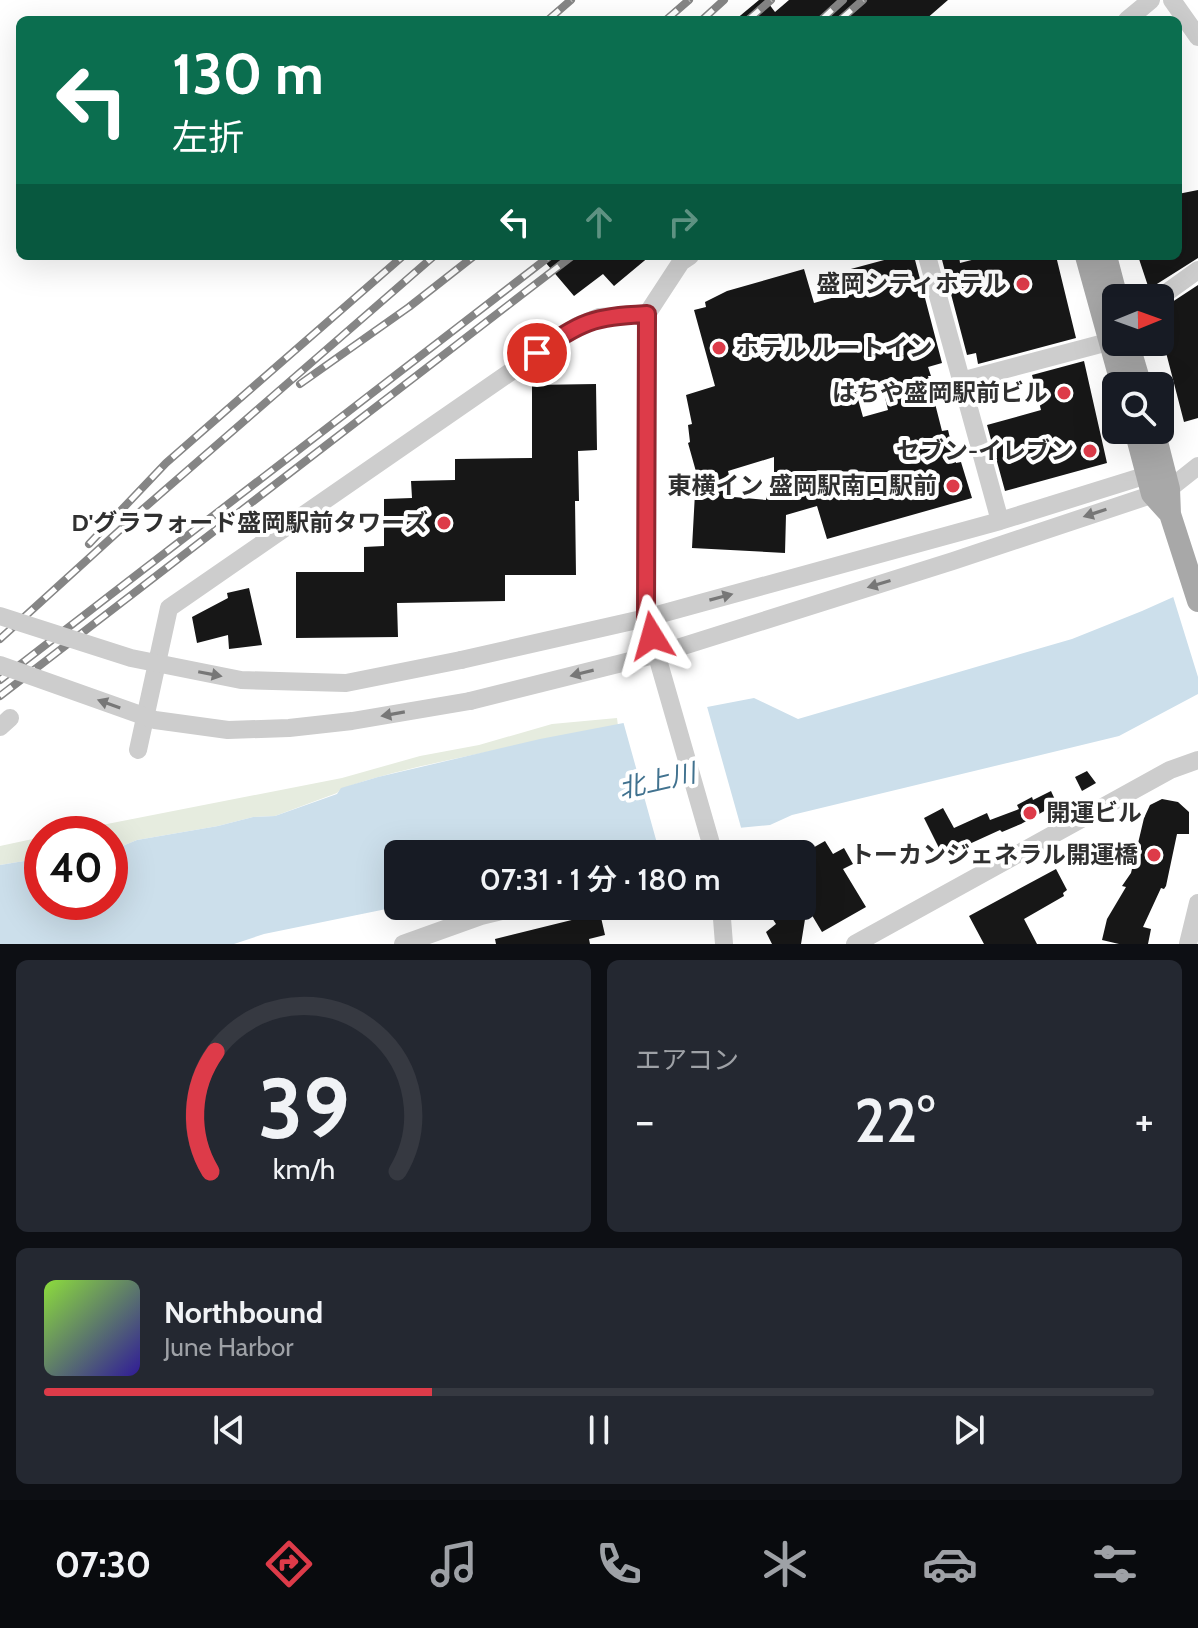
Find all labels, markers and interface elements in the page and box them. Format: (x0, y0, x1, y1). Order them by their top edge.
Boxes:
text: 130 m (172, 40, 324, 108)
icon: left (40, 48, 144, 152)
text: 左折 (172, 115, 244, 159)
icon: left (493, 200, 537, 244)
icon: ahead (577, 200, 621, 244)
icon: right (661, 200, 705, 244)
place label: 盛岡シティホテル (816, 269, 1007, 298)
marker: 盛岡シティホテル (1014, 275, 1032, 293)
north arrow (1102, 284, 1174, 356)
map controls (1102, 284, 1174, 444)
pin (503, 319, 571, 387)
icon: arrive (515, 331, 559, 375)
place label: ホテル ルートイン (735, 333, 932, 362)
marker: ホテル ルートイン (710, 339, 728, 357)
button: search (1102, 372, 1174, 444)
place label: はちや盛岡駅前ビル (832, 378, 1048, 407)
marker: はちや盛岡駅前ビル (1055, 384, 1073, 402)
place label: セブン-イレブン (896, 436, 1074, 465)
marker: セブン-イレブン (1081, 442, 1099, 460)
place label: 東横イン 盛岡駅南口駅前 (668, 471, 937, 500)
marker: 東横イン 盛岡駅南口駅前 (944, 477, 962, 495)
place label: D'グラフォード盛岡駅前タワーズ (72, 508, 428, 537)
one-way arrow (1083, 508, 1107, 520)
marker: D'グラフォード盛岡駅前タワーズ (435, 514, 453, 532)
one-way arrow (867, 578, 891, 591)
one-way arrow (709, 591, 734, 603)
position arrow (610, 594, 694, 678)
one-way arrow (569, 667, 594, 679)
one-way arrow (197, 668, 222, 681)
one-way arrow (97, 697, 121, 710)
one-way arrow (380, 708, 405, 721)
water label: 北上川 (615, 756, 702, 805)
place label: 開運ビル (1046, 798, 1142, 827)
marker: 開運ビル (1021, 804, 1039, 822)
speed limit sign: 40 (24, 816, 128, 920)
place label: トーカンジェネラル開運橋 (850, 840, 1138, 869)
marker: トーカンジェネラル開運橋 (1145, 846, 1163, 864)
text: 07:31 · 1 分 · 180 m (480, 861, 720, 898)
text: エアコン (635, 1044, 739, 1076)
text: 39 (258, 1058, 349, 1159)
text: 22° (854, 1084, 935, 1157)
text: − (635, 1094, 654, 1147)
text: + (1135, 1094, 1154, 1147)
text: km/h (272, 1151, 335, 1186)
text: Northbound (164, 1294, 323, 1331)
text: June Harbor (164, 1331, 293, 1363)
icon: previous (207, 1408, 251, 1452)
icon: pause (577, 1408, 621, 1452)
icon: next (947, 1408, 991, 1452)
icon: directions (261, 1536, 317, 1592)
icon: music (426, 1536, 482, 1592)
icon: phone (591, 1536, 647, 1592)
icon: climate (757, 1536, 813, 1592)
icon: car (922, 1536, 978, 1592)
icon: filters (1087, 1536, 1143, 1592)
text: 07:30 (55, 1542, 151, 1586)

